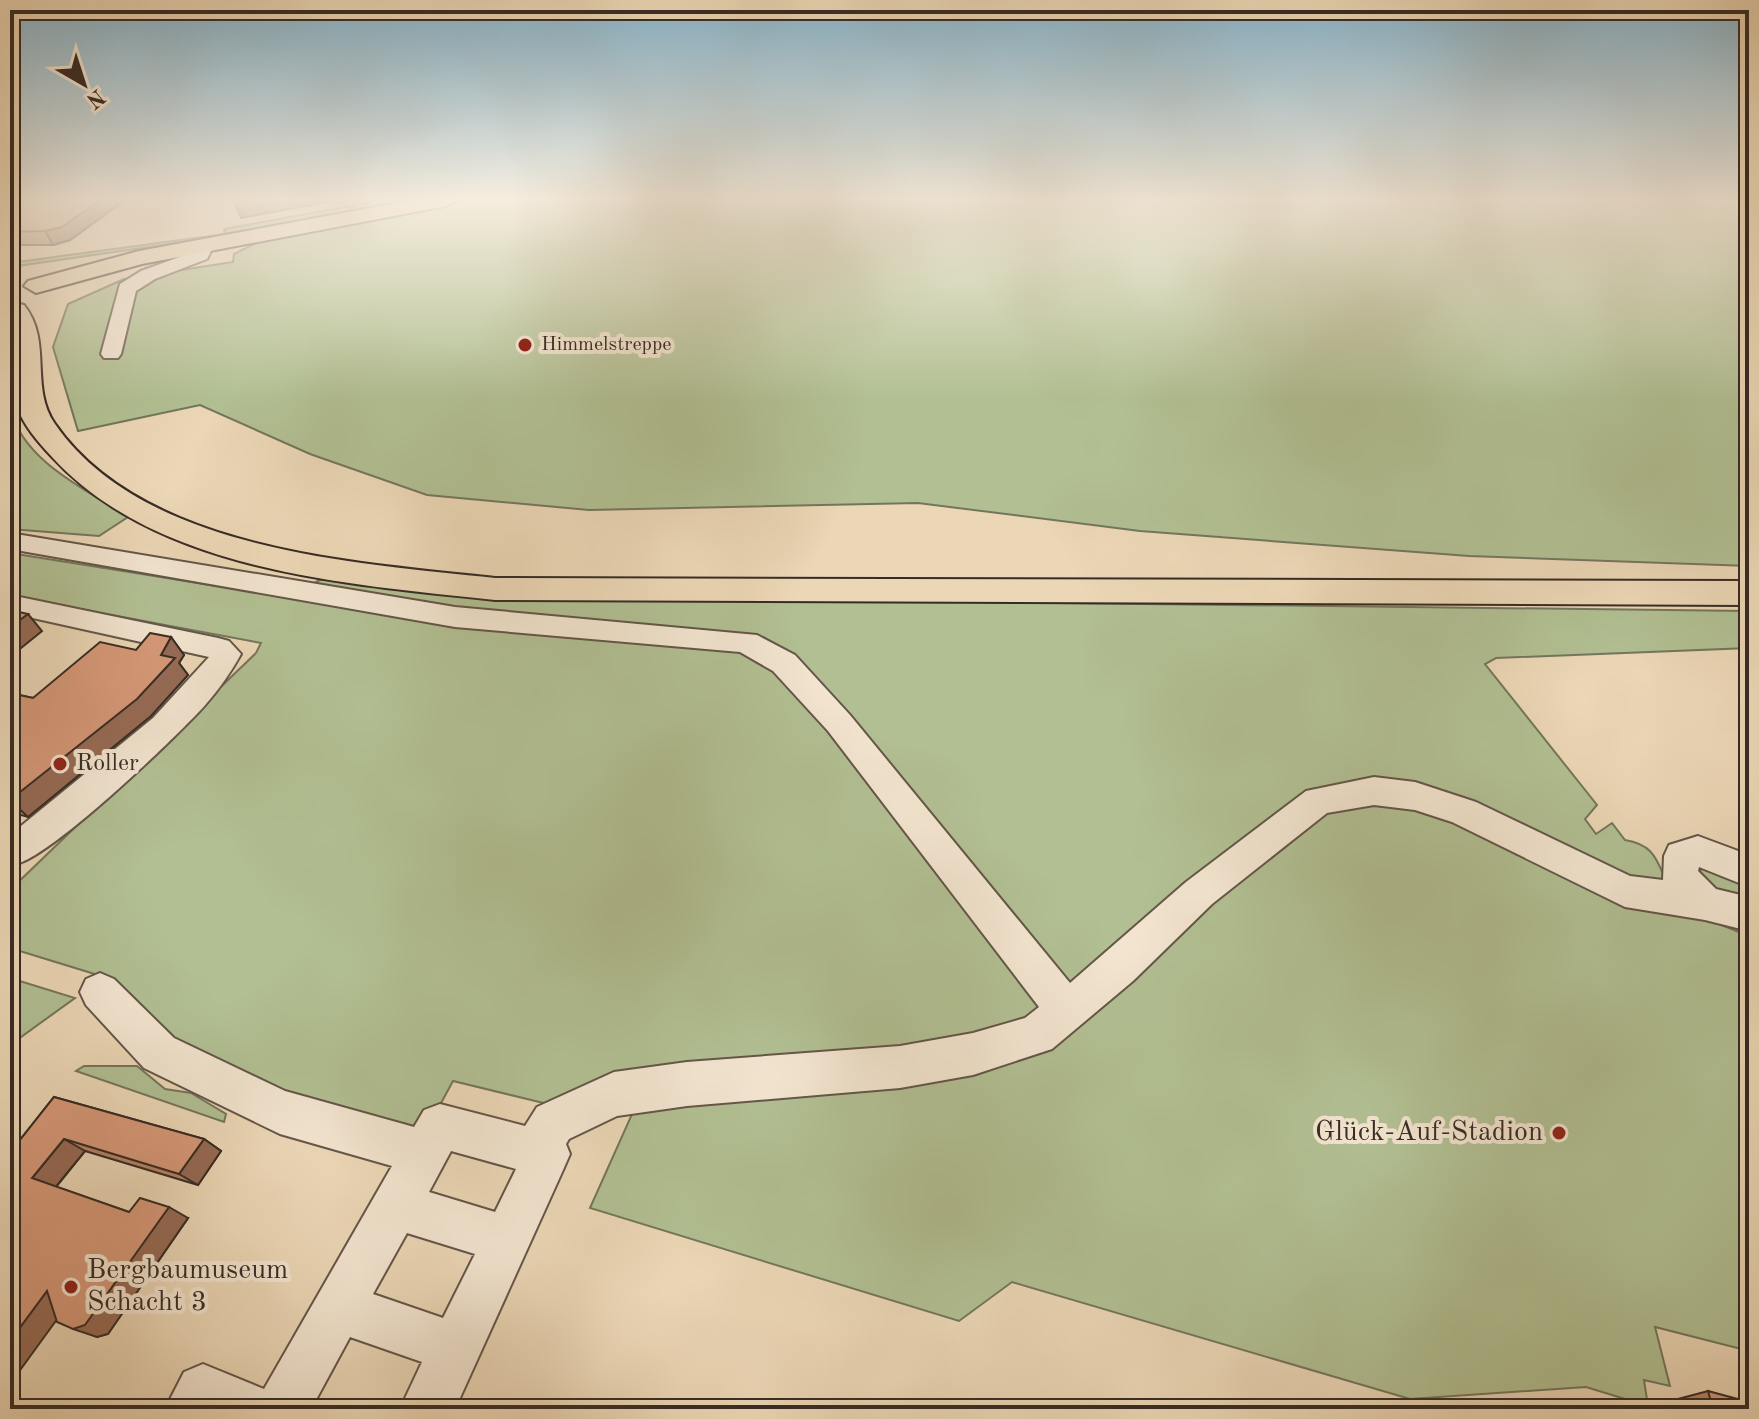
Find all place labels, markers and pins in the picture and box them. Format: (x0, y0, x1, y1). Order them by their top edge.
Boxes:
place label: Himmelstreppe (541, 335, 672, 355)
marker: Himmelstreppe (516, 336, 534, 354)
place label: Roller (76, 752, 139, 776)
marker: Roller (51, 755, 69, 773)
place label: Glück-Auf-Stadion (1315, 1119, 1543, 1147)
marker: Glück-Auf-Stadion (1550, 1124, 1568, 1142)
place label: Bergbaumuseum Schacht 3 (87, 1257, 288, 1317)
marker: Bergbaumuseum Schacht 3 (62, 1278, 80, 1296)

